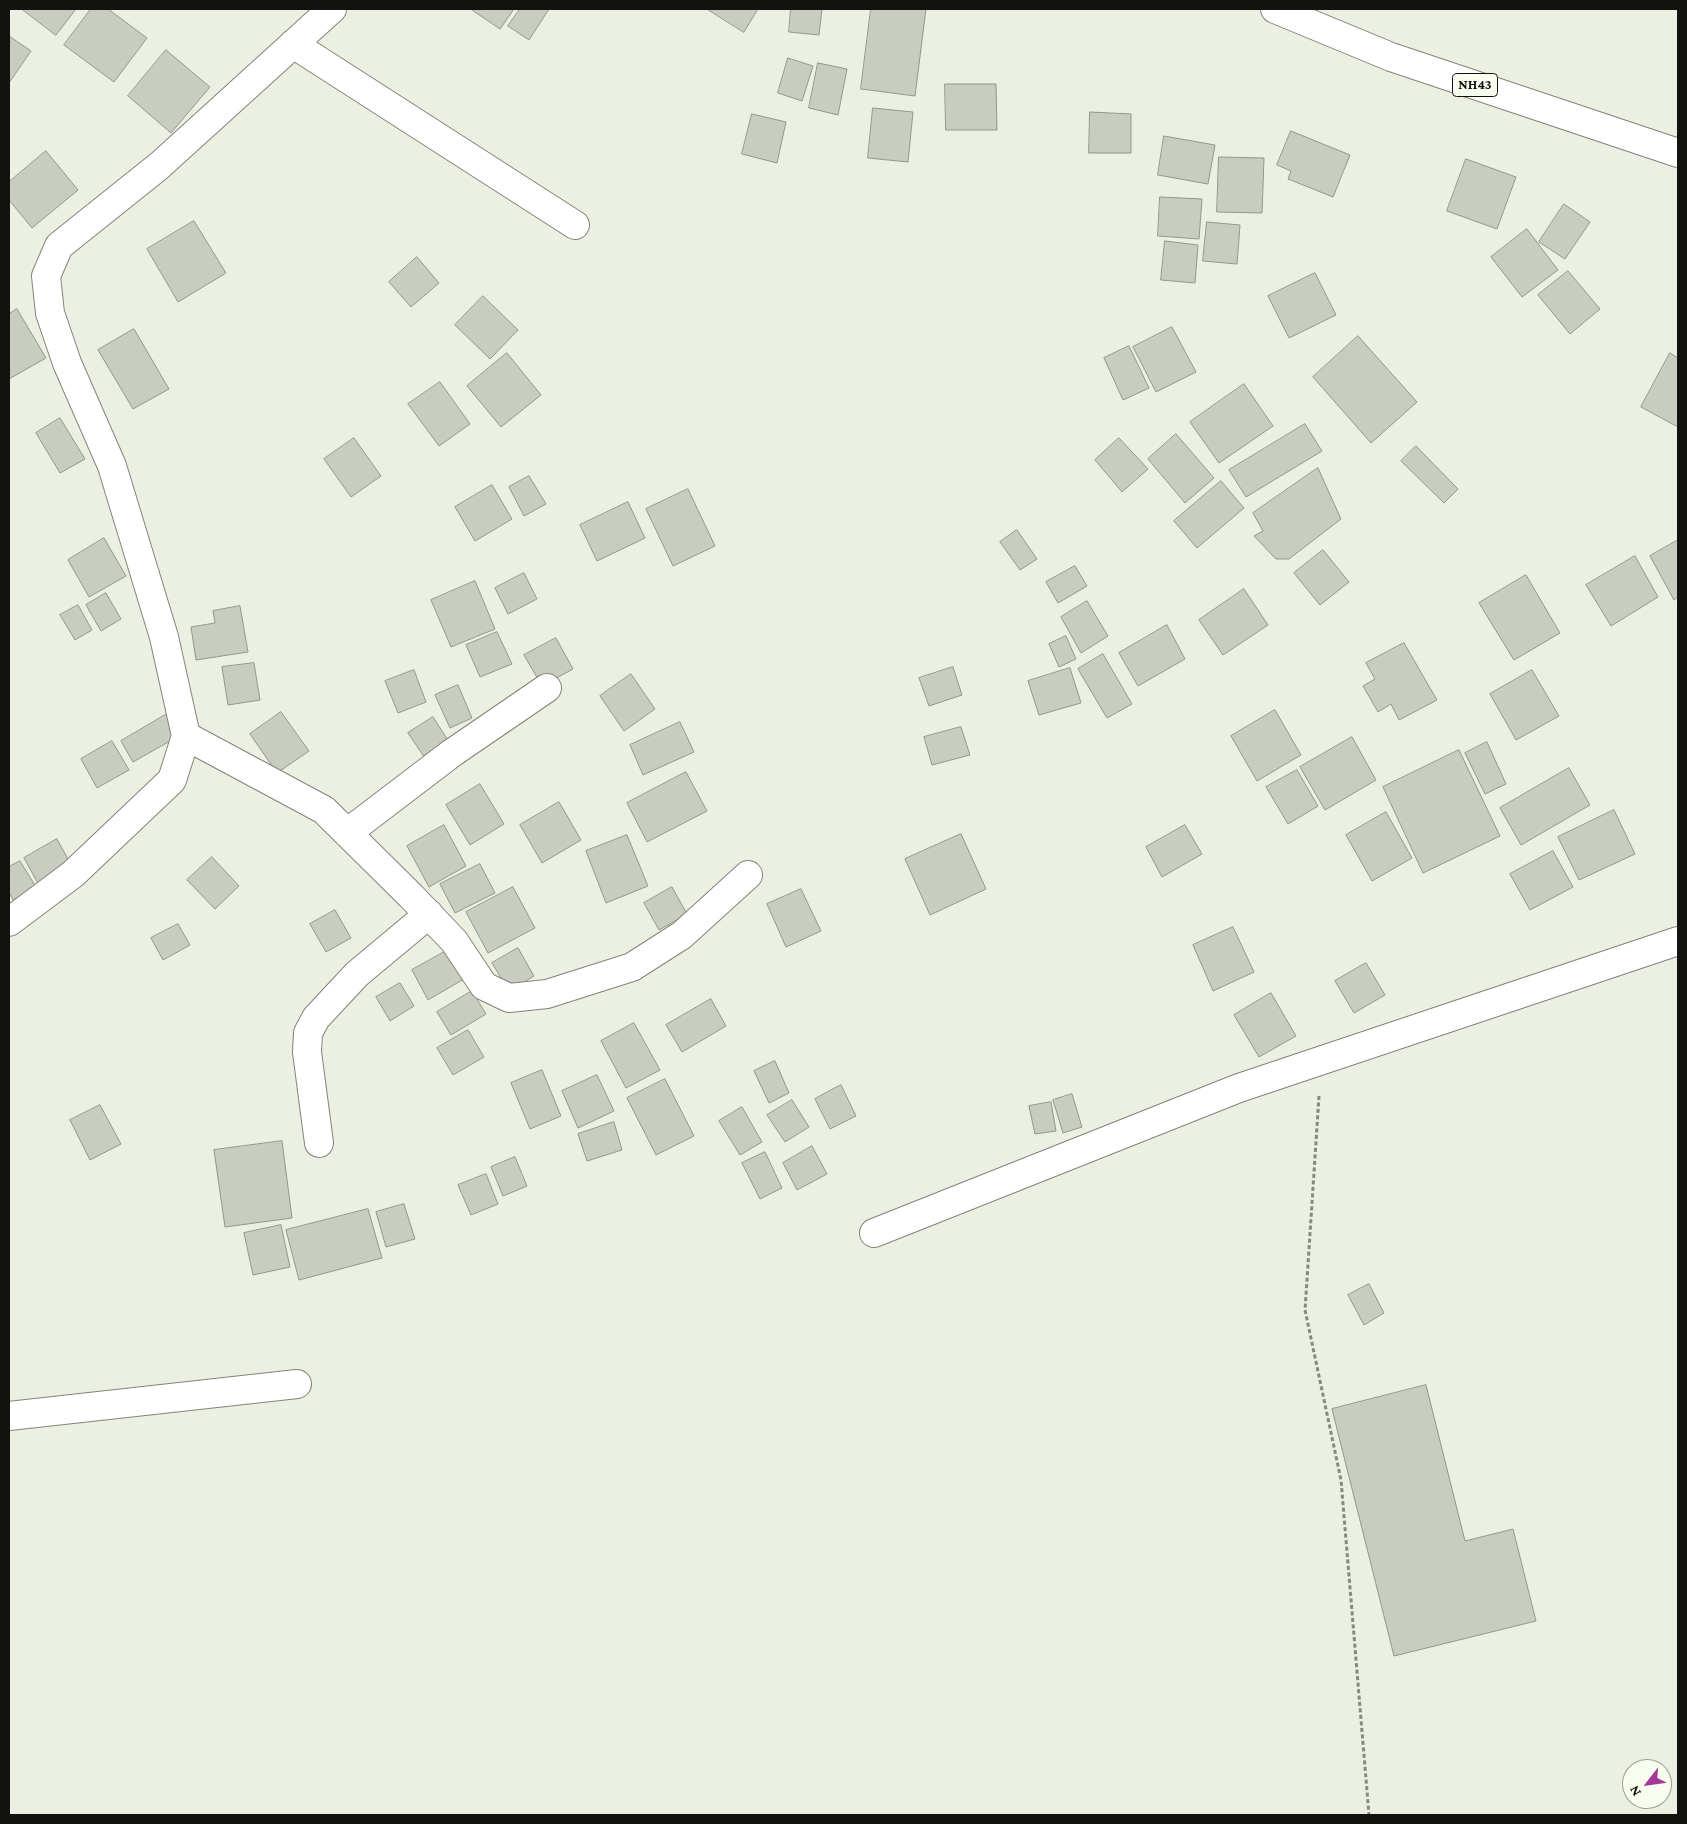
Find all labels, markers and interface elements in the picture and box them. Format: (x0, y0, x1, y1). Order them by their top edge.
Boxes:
road number: NH43 (1452, 74, 1498, 96)
north arrow (1622, 1759, 1672, 1809)
text: N (1626, 1783, 1644, 1799)

